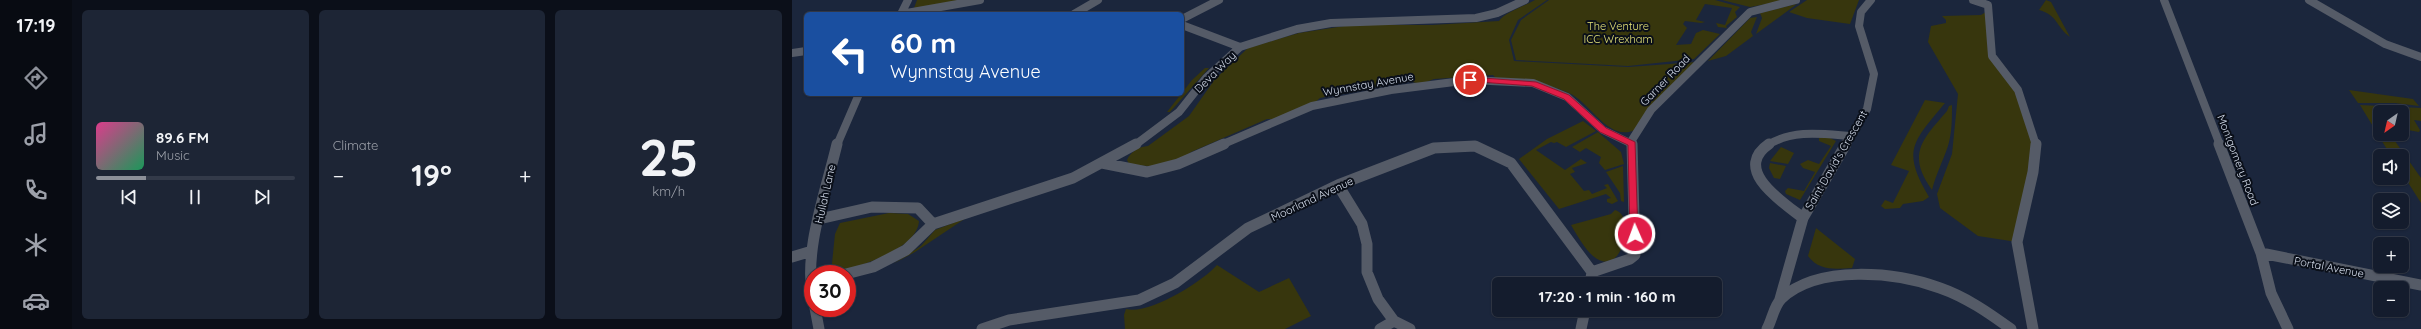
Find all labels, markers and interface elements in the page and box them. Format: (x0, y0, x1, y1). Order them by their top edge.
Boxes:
text: 17:19 (16, 14, 56, 37)
park label: The Venture ICC Wrexham (1583, 19, 1653, 46)
text: 60 m (890, 25, 956, 60)
icon: left (824, 28, 876, 80)
street label: Deva Way (1191, 48, 1239, 96)
street label: Garner Road (1637, 51, 1693, 109)
text: Wynnstay Avenue (890, 60, 1041, 83)
pin (1453, 63, 1487, 97)
icon: directions (22, 64, 50, 92)
street label: Wynnstay Avenue (1321, 69, 1415, 99)
icon: arrive (1459, 69, 1481, 91)
north arrow (2373, 105, 2409, 141)
map controls (2373, 105, 2409, 317)
street label: Saint David's Crescent (1802, 108, 1870, 212)
street label: Montgomery Road (2214, 113, 2262, 207)
icon: music (22, 120, 50, 148)
text: 25 (639, 124, 698, 189)
text: 89.6 FM (156, 128, 209, 147)
text: Climate (333, 137, 378, 153)
text: Music (156, 147, 190, 163)
button: sound (2373, 149, 2409, 185)
text: 19° (411, 156, 452, 194)
text: − (333, 162, 344, 190)
text: + (519, 162, 531, 190)
street label: Hullah Lane (811, 163, 839, 225)
street label: Moorland Avenue (1268, 174, 1356, 224)
icon: phone (22, 176, 50, 204)
text: km/h (652, 183, 685, 199)
icon: previous (118, 186, 140, 208)
icon: pause (184, 186, 206, 208)
icon: next (251, 186, 273, 208)
button: layers (2373, 193, 2409, 229)
position arrow (1614, 213, 1656, 255)
icon: climate (22, 231, 50, 259)
button: + (2373, 237, 2409, 273)
street label: Portal Avenue (2293, 253, 2365, 281)
speed limit sign: 30 (804, 265, 856, 317)
button: − (2373, 281, 2409, 317)
icon: car (22, 287, 50, 315)
text: 17:20 · 1 min · 160 m (1538, 287, 1676, 306)

